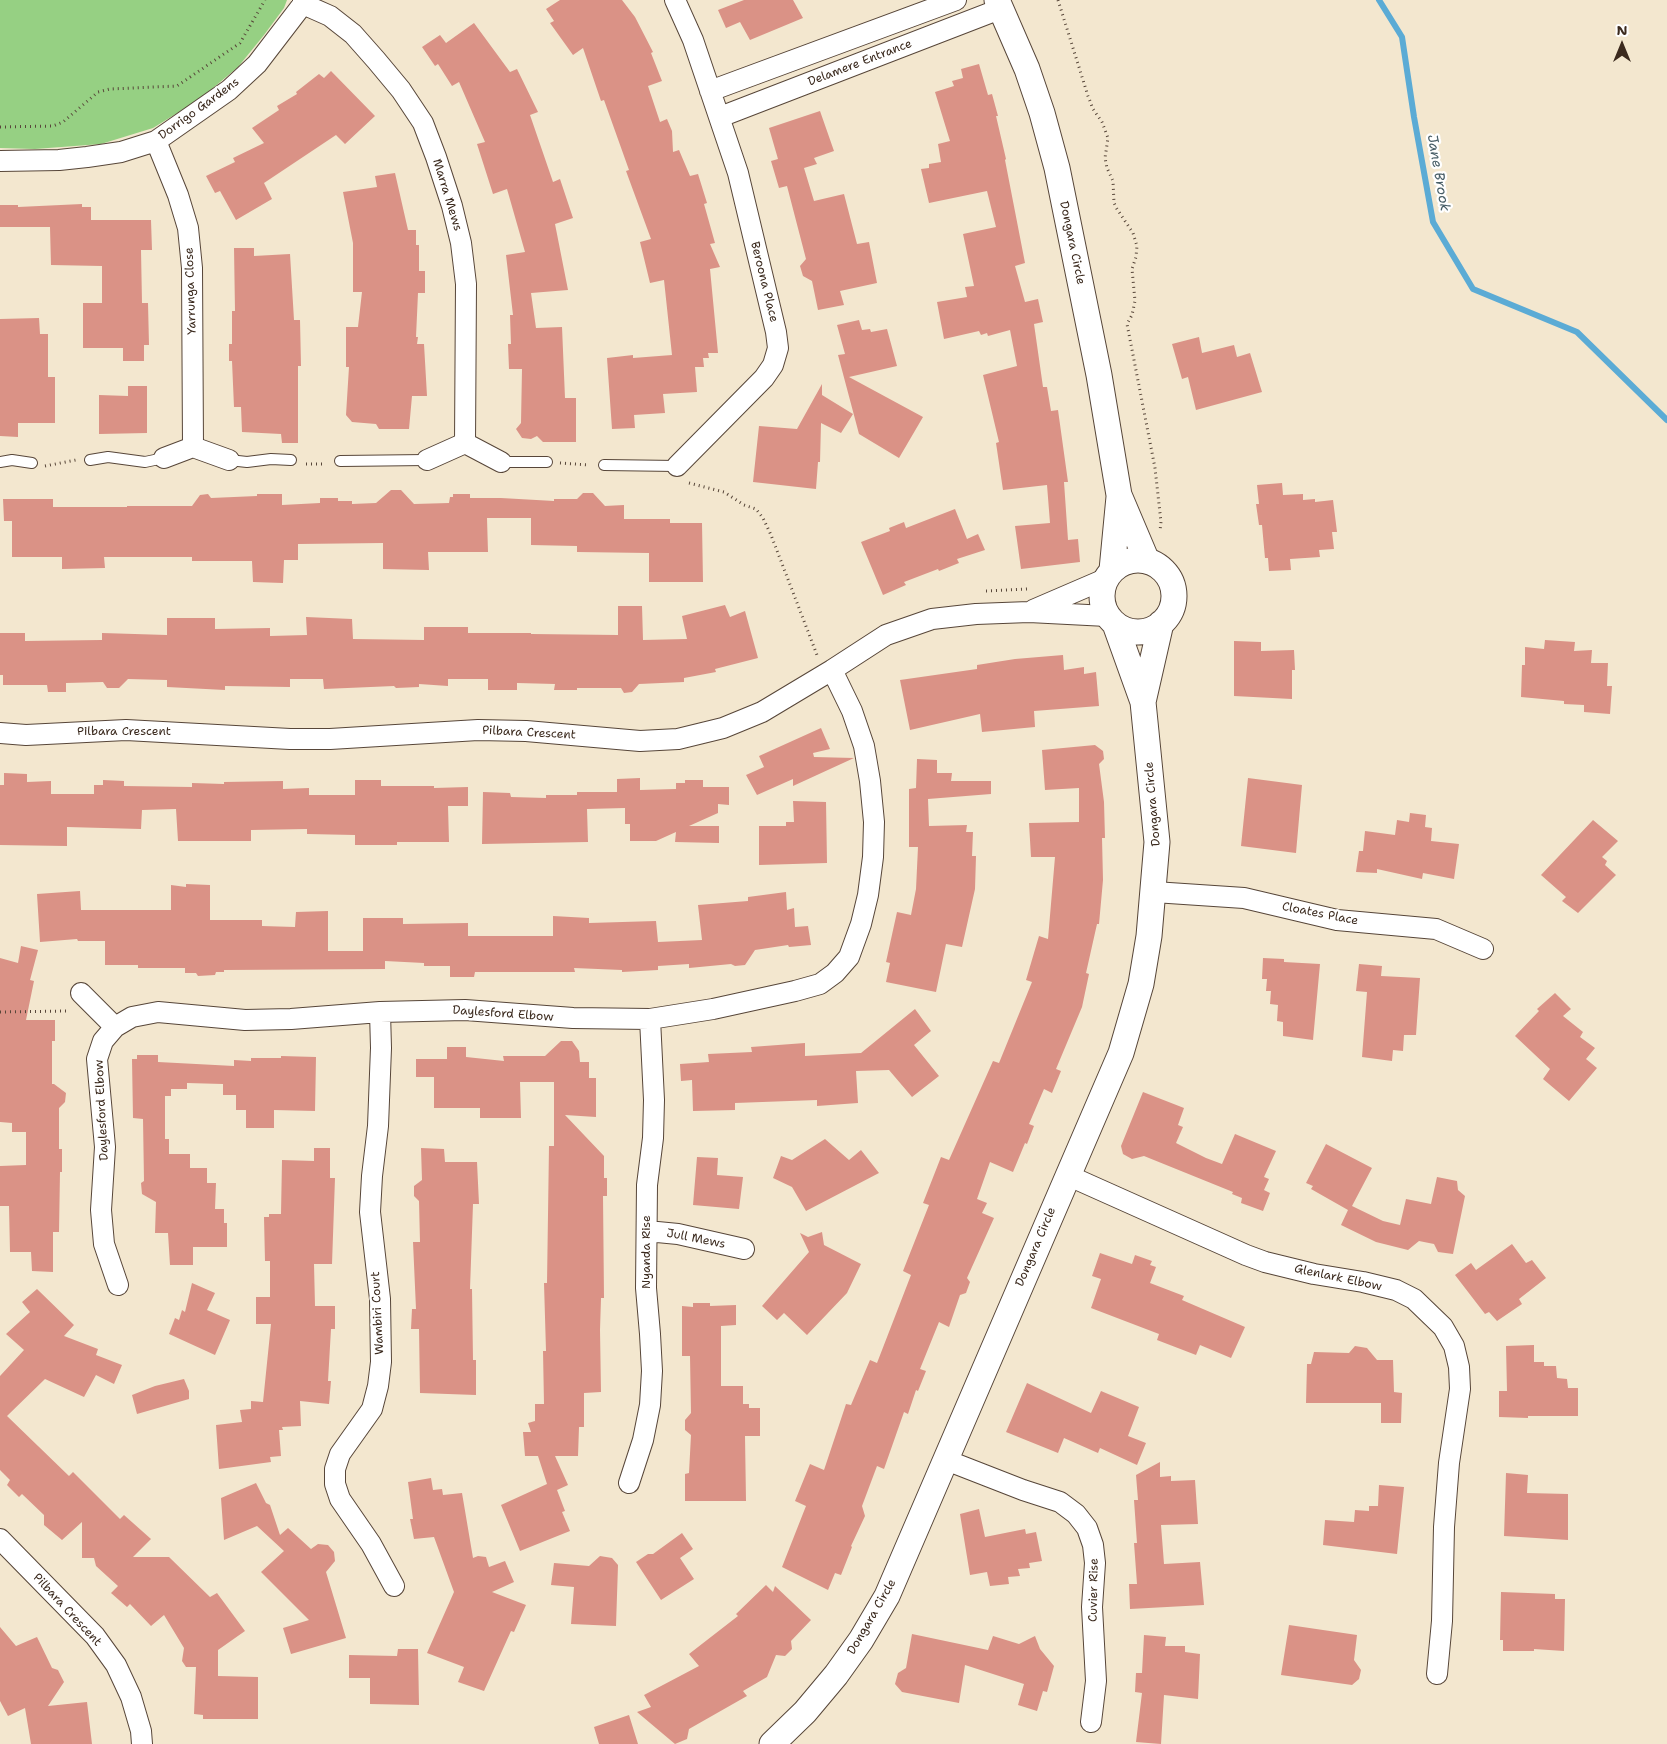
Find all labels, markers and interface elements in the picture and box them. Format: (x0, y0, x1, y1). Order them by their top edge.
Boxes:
north arrow (1597, 20, 1647, 70)
text: N (1616, 21, 1628, 39)
street label: Delamere Entrance (806, 37, 914, 89)
street label: Dorrigo Gardens (156, 75, 242, 143)
water label: Jane Brook (1423, 133, 1453, 213)
street label: Marra Mews (429, 157, 465, 233)
street label: Dongara Circle (1056, 200, 1088, 286)
street label: Beroona Place (747, 240, 781, 324)
street label: Yarrunga Close (182, 247, 200, 335)
street label: Pilbara Crescent (482, 723, 576, 743)
street label: Pilbara Crescent (77, 725, 171, 739)
street label: Dongara Circle (1142, 761, 1164, 847)
street label: Cloates Place (1281, 900, 1359, 928)
street label: Daylesford Elbow (452, 1003, 554, 1025)
street label: Daylesford Elbow (92, 1059, 112, 1161)
street label: Dongara Circle (1013, 1205, 1059, 1289)
street label: Nyanda Rise (640, 1215, 654, 1289)
street label: Jull Mews (665, 1226, 727, 1252)
street label: Glenlark Elbow (1293, 1262, 1383, 1294)
street label: Wambiri Court (369, 1271, 387, 1355)
street label: Cuvier Rise (1086, 1558, 1102, 1622)
street label: Pilbara Crescent (30, 1571, 104, 1649)
street label: Dongara Circle (845, 1577, 899, 1657)

